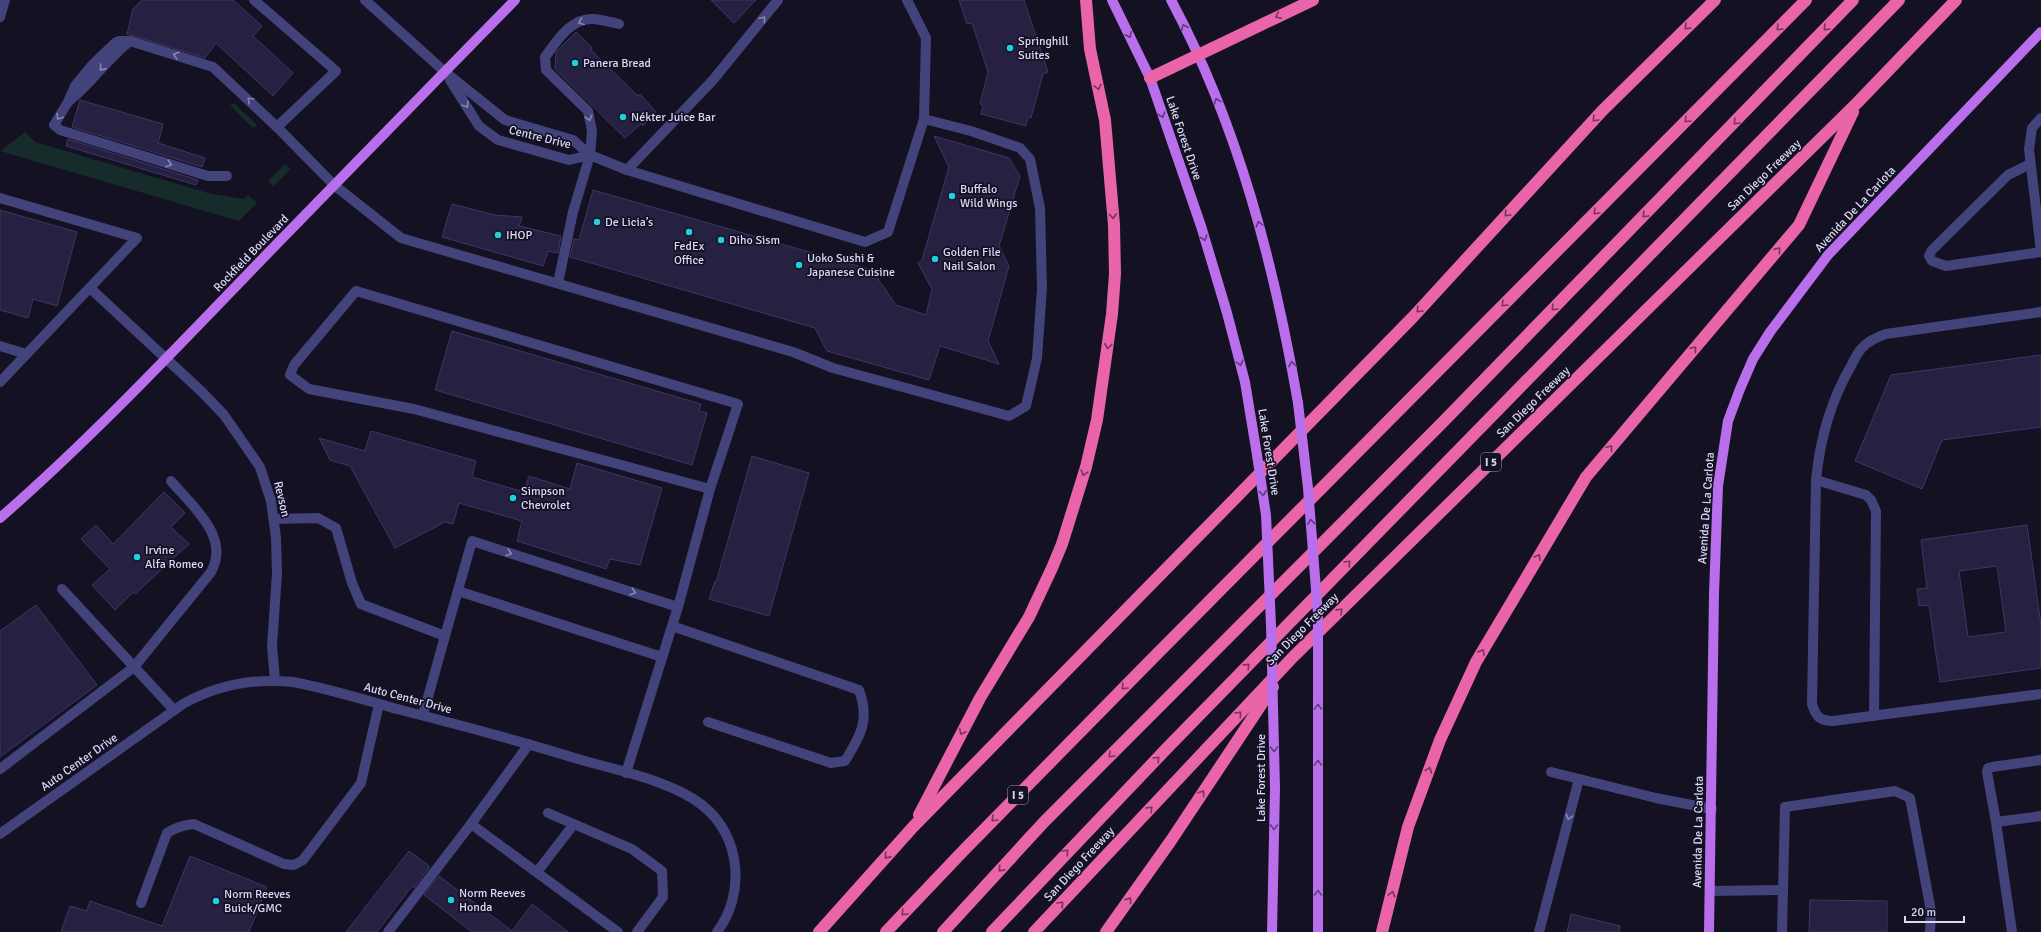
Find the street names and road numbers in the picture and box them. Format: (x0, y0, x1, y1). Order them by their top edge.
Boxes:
street label: Lake Forest Drive (1162, 94, 1205, 182)
street label: Centre Drive (507, 123, 573, 152)
street label: San Diego Freeway (1724, 136, 1804, 214)
street label: Avenida De La Carlota (1812, 163, 1899, 255)
street label: Rockfield Boulevard (211, 211, 292, 295)
street label: San Diego Freeway (1493, 363, 1573, 441)
street label: Lake Forest Drive (1254, 407, 1283, 497)
street label: Avenida De La Carlota (1695, 452, 1718, 564)
road number: I 5 (1481, 453, 1501, 471)
street label: Revson (270, 480, 293, 519)
street label: San Diego Freeway (1263, 590, 1342, 669)
street label: Auto Center Drive (362, 680, 453, 717)
street label: Auto Center Drive (38, 730, 121, 794)
street label: Lake Forest Drive (1254, 734, 1269, 822)
street label: Avenida De La Carlota (1690, 776, 1707, 888)
road number: I 5 (1008, 786, 1028, 804)
street label: San Diego Freeway (1041, 824, 1118, 905)

